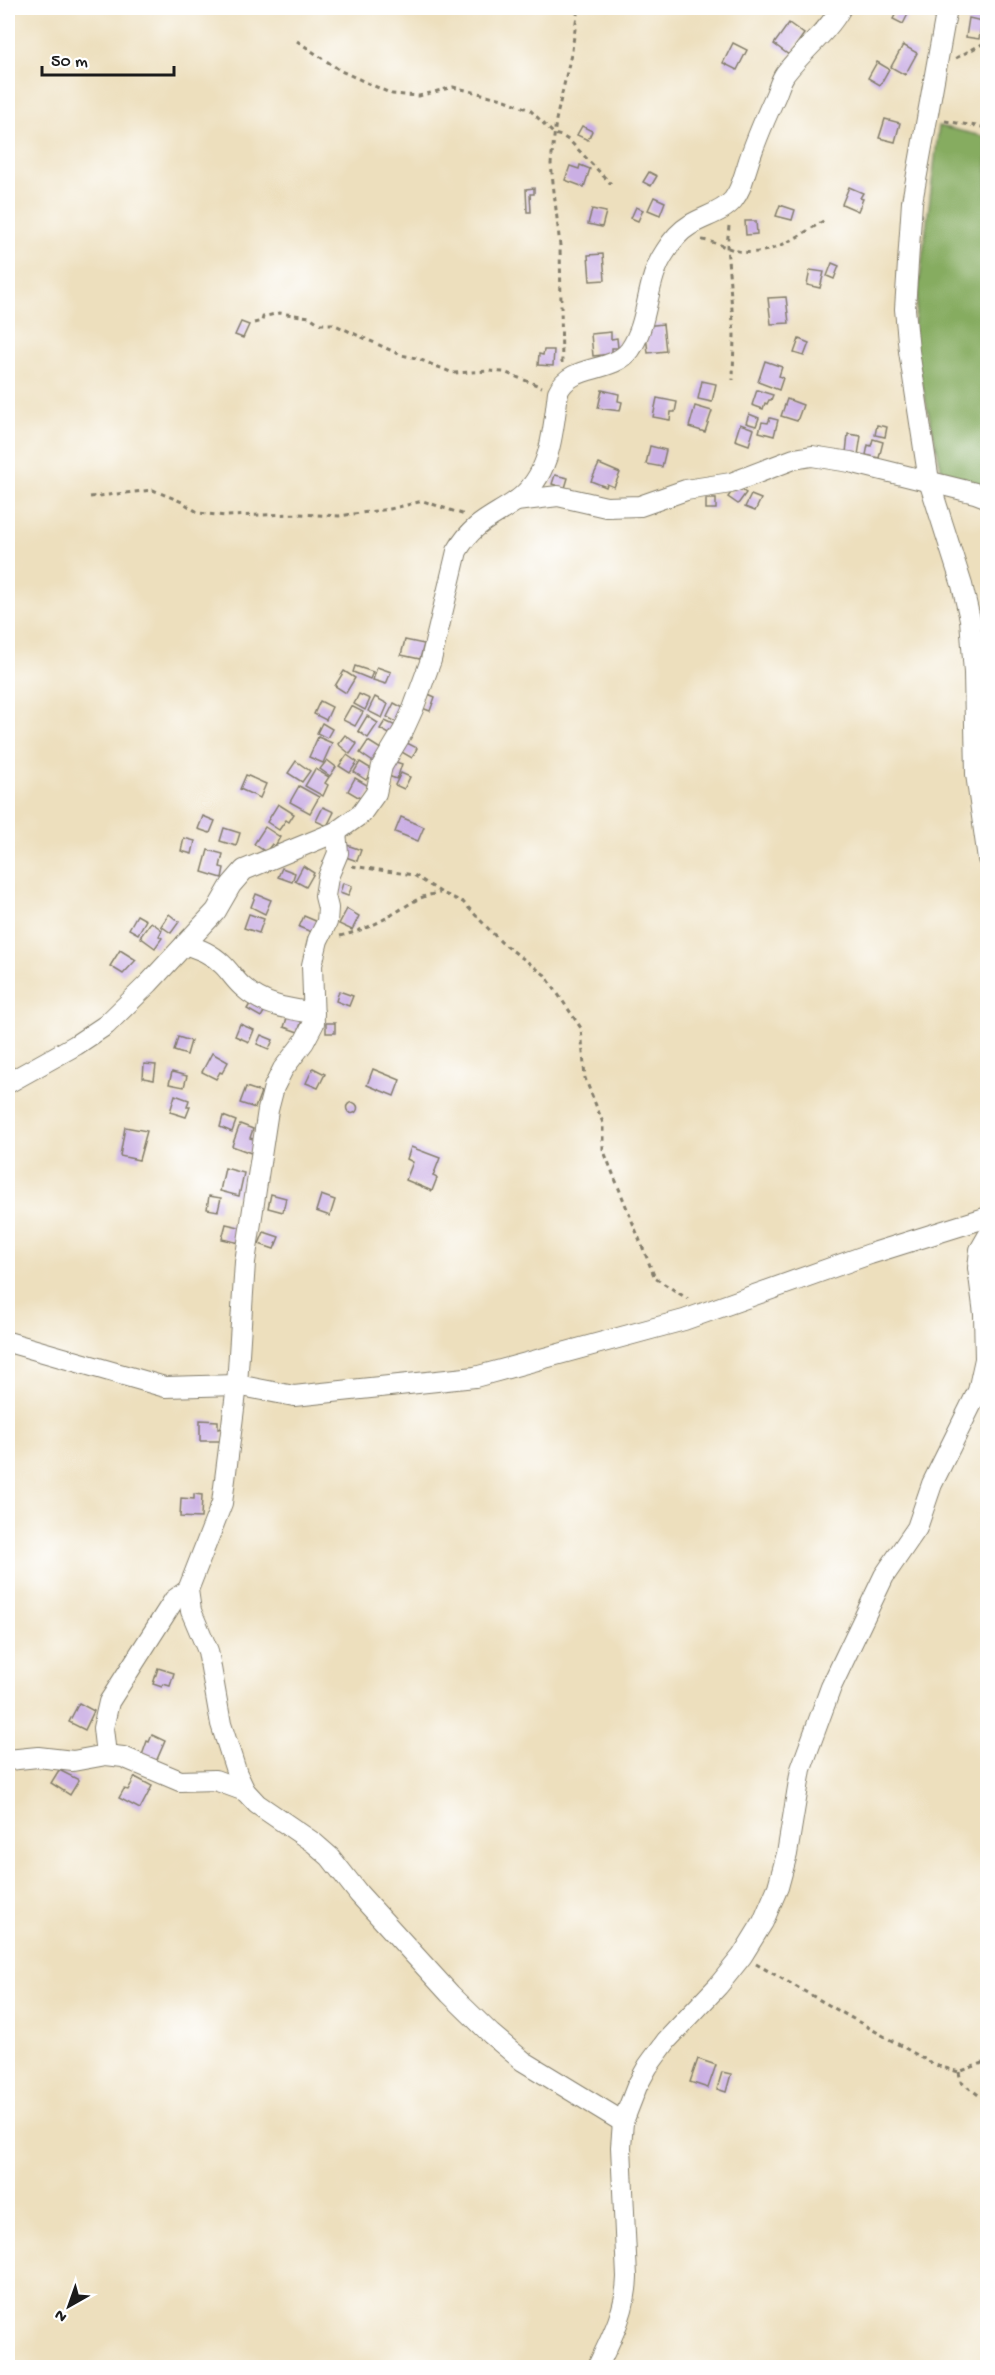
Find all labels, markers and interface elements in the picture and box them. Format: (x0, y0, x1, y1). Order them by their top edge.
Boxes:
scale bar (42, 39, 174, 77)
text: 50 m (51, 52, 88, 73)
north arrow (39, 2276, 99, 2336)
text: N (51, 2304, 72, 2325)

